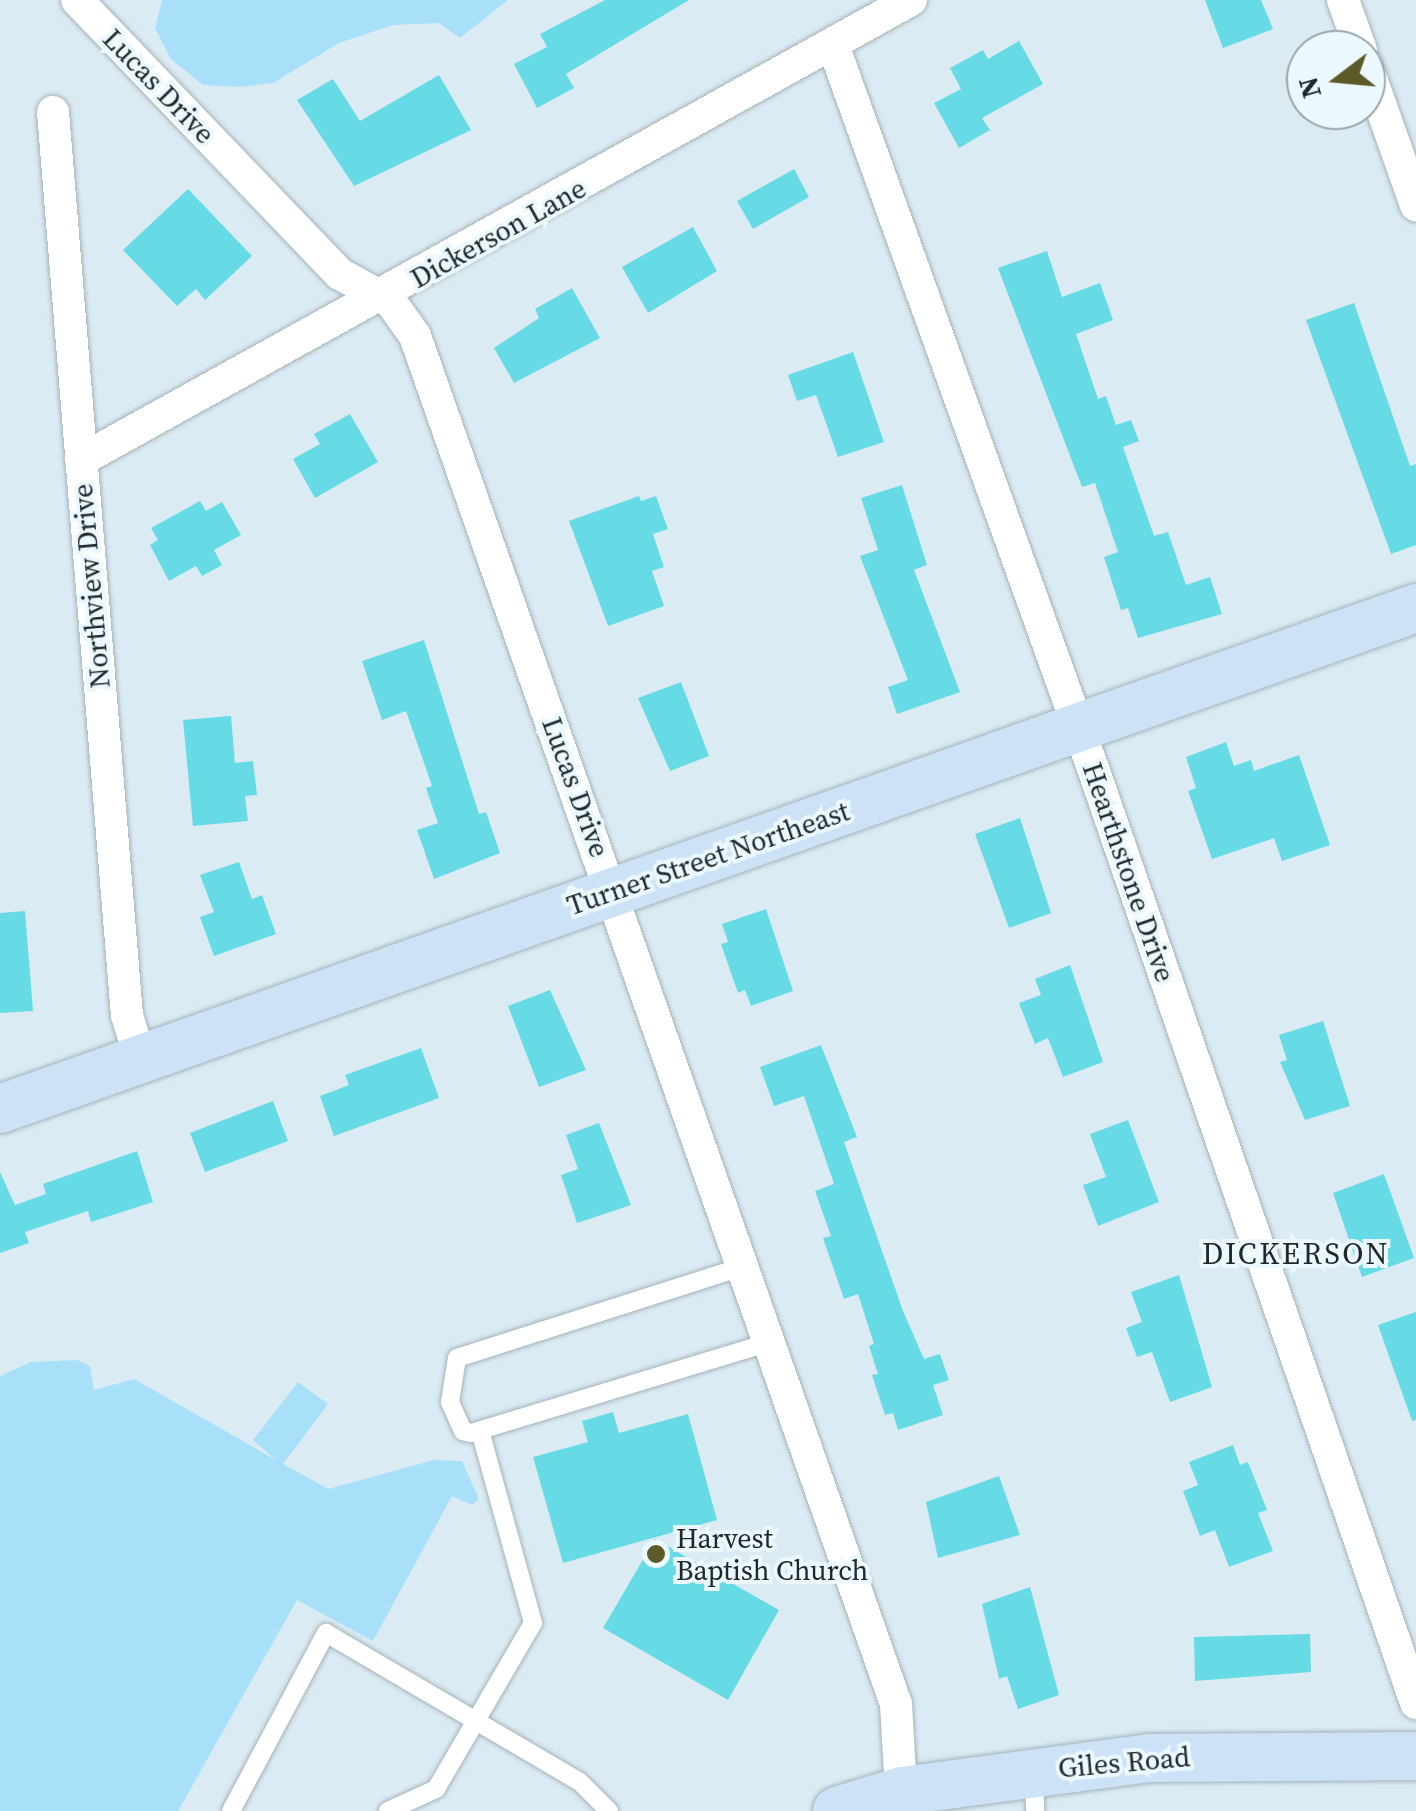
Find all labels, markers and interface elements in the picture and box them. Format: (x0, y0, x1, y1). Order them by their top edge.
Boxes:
street label: Lucas Drive (96, 22, 222, 150)
north arrow (1286, 30, 1386, 130)
text: N (1288, 73, 1330, 103)
street label: Dickerson Lane (404, 171, 592, 295)
street label: Northview Drive (65, 482, 117, 690)
street label: Lucas Drive (535, 713, 617, 861)
street label: Hearthstone Drive (1076, 758, 1182, 986)
street label: Turner Street Northeast (562, 794, 854, 922)
district label: DICKERSON (1202, 1236, 1390, 1272)
place label: Harvest Baptish Church (676, 1521, 868, 1587)
marker: Harvest Baptish Church (645, 1543, 667, 1565)
street label: Giles Road (1057, 1740, 1191, 1784)

